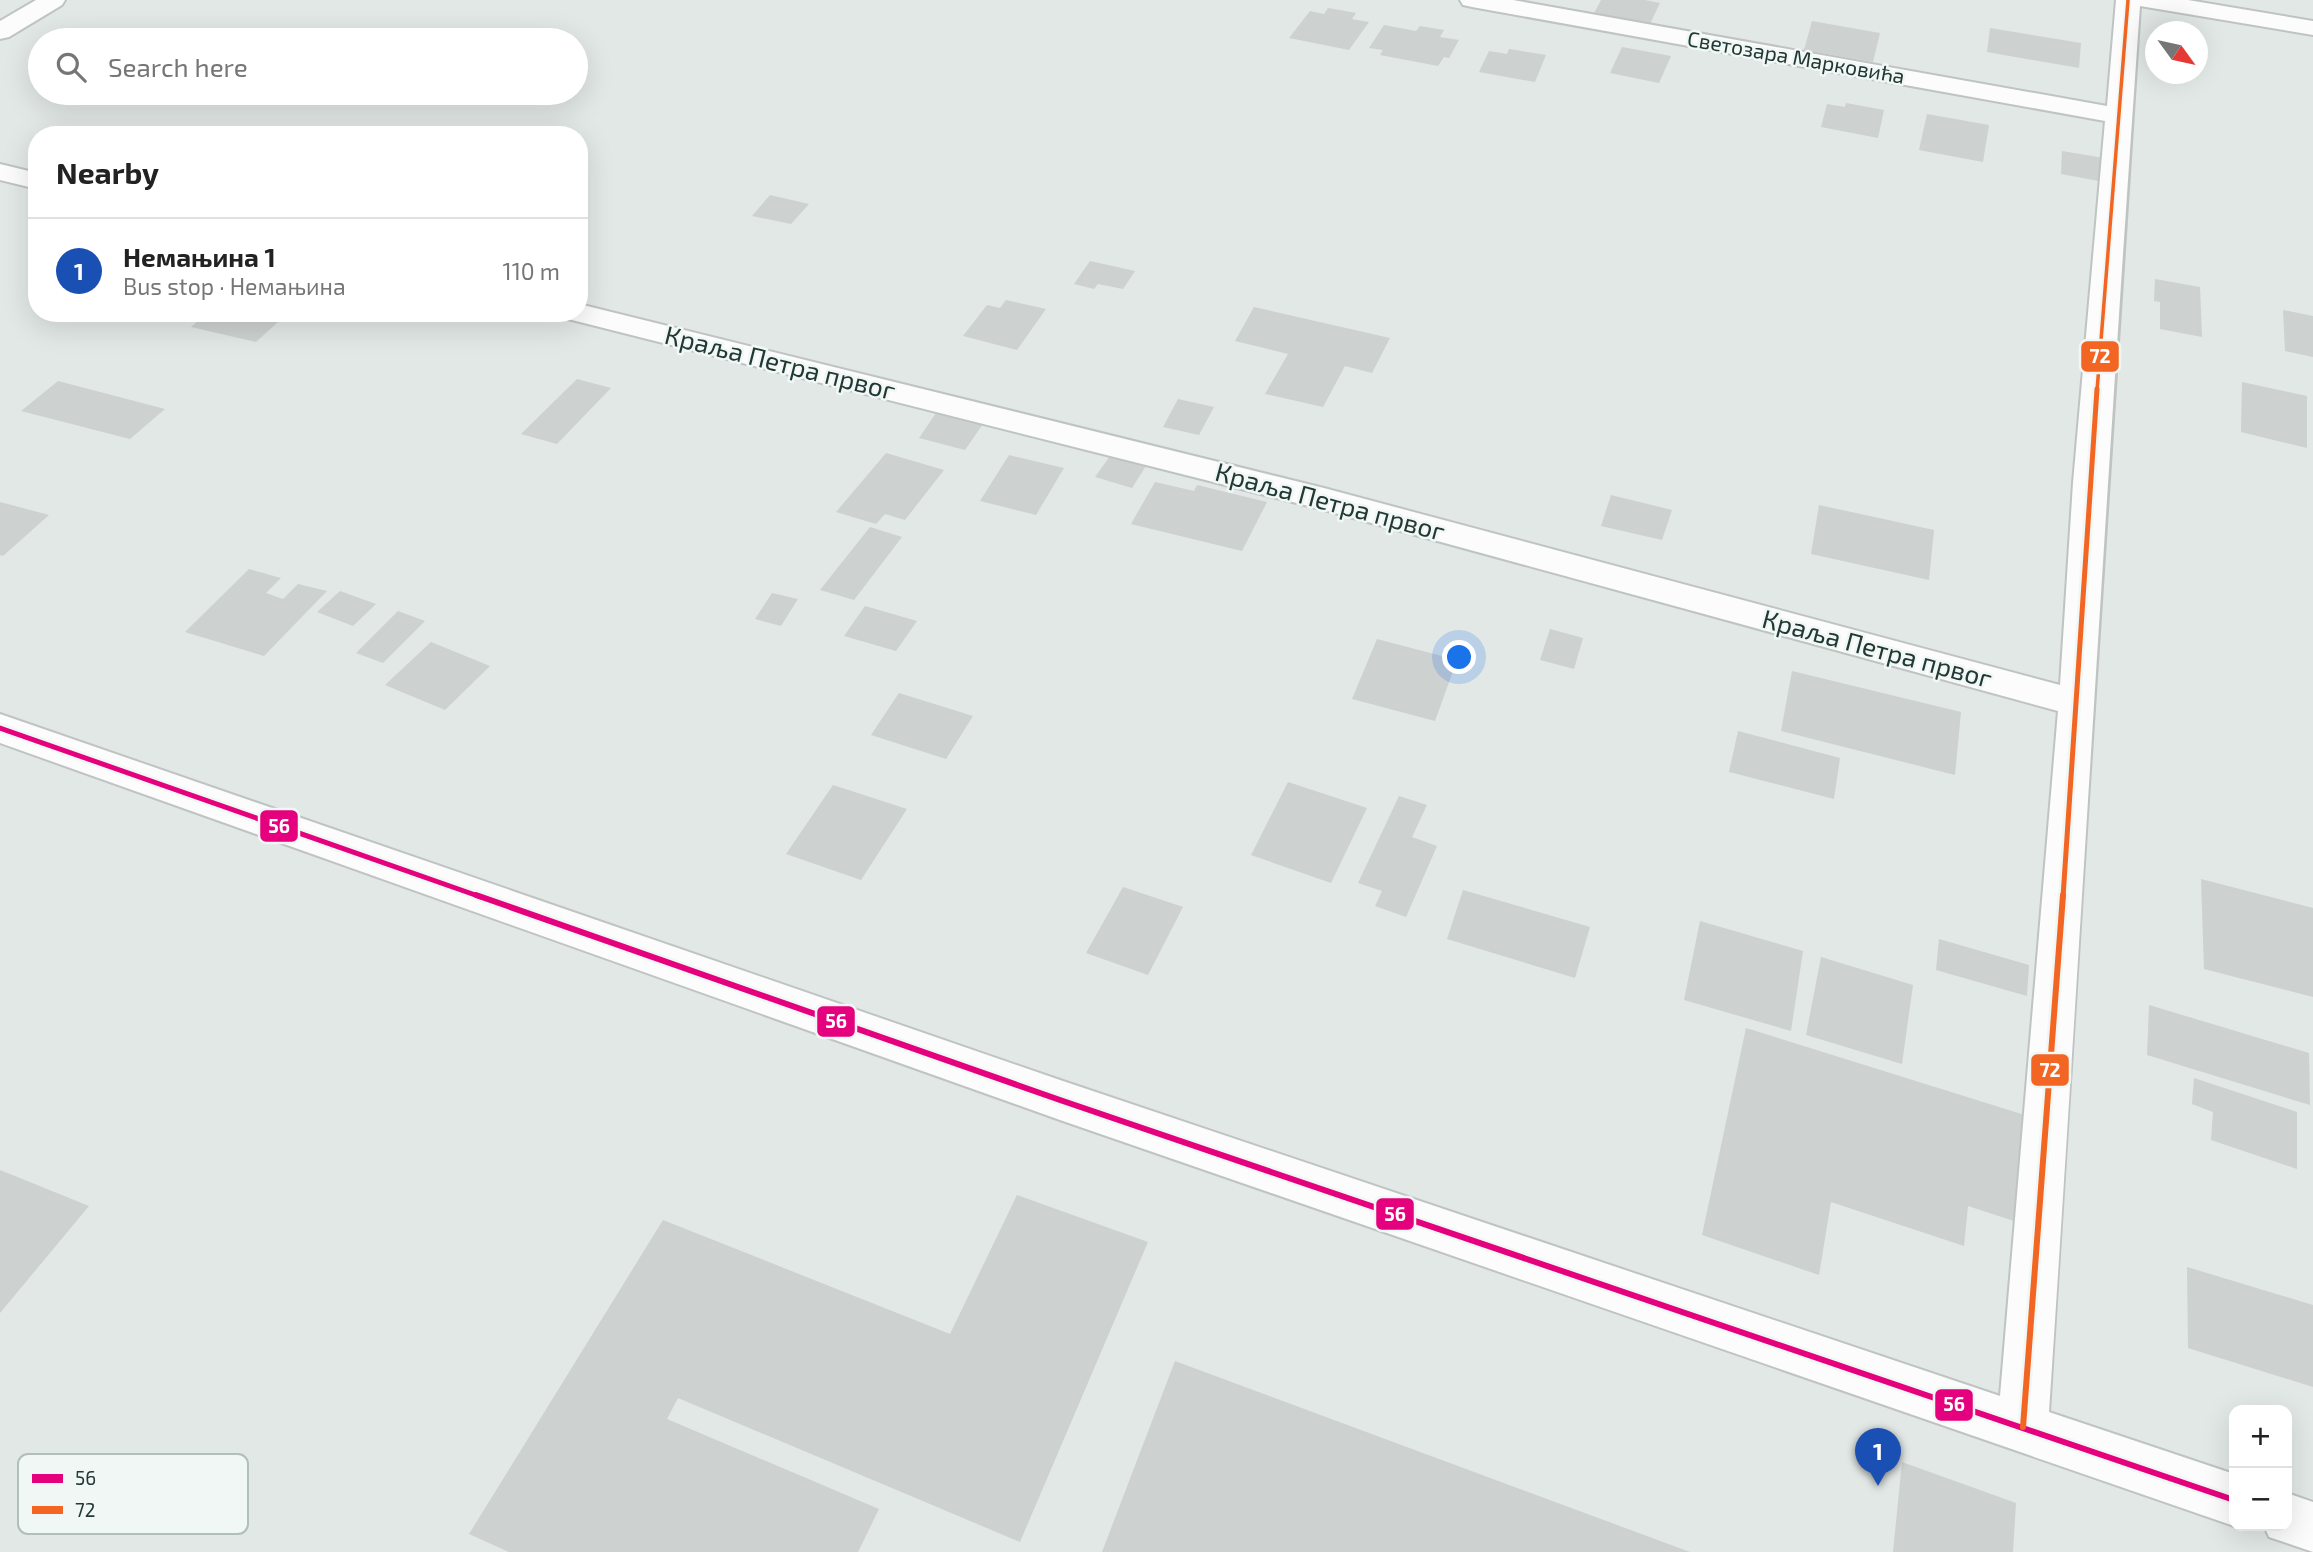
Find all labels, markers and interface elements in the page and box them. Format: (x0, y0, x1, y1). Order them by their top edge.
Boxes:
north arrow (2145, 21, 2208, 84)
street label: Светозара Марковића (1686, 25, 1907, 88)
search box (28, 28, 588, 105)
icon: search (52, 48, 90, 86)
text: Search here (108, 51, 248, 82)
text: Nearby (56, 154, 159, 190)
text: Немањина 1 (123, 241, 276, 272)
text: 1 (74, 257, 84, 285)
text: 110 m (503, 257, 560, 285)
text: Bus stop · Немањина (123, 272, 346, 300)
street label: Краља Петра првог (662, 318, 899, 405)
line badge: 72 (2080, 340, 2120, 373)
text: 72 (2089, 344, 2111, 367)
street label: Краља Петра првог (1212, 455, 1449, 546)
street label: Краља Петра првог (1759, 602, 1996, 693)
your location (1442, 640, 1476, 674)
line badge: 56 (259, 809, 299, 843)
text: 56 (268, 814, 290, 837)
line badge: 56 (816, 1005, 856, 1038)
text: 56 (825, 1009, 847, 1032)
line badge: 72 (2030, 1053, 2070, 1087)
text: 72 (2039, 1058, 2061, 1081)
line badge: 56 (1375, 1197, 1415, 1231)
text: 56 (1384, 1202, 1406, 1225)
line badge: 56 (1934, 1388, 1974, 1422)
text: 56 (1943, 1392, 1965, 1415)
map controls (2229, 1405, 2292, 1531)
button: + (2229, 1405, 2292, 1468)
pin: 1 (1855, 1428, 1901, 1486)
legend (18, 1454, 248, 1534)
text: 56 (75, 1466, 96, 1489)
button: − (2229, 1468, 2292, 1531)
text: 72 (75, 1498, 95, 1521)

